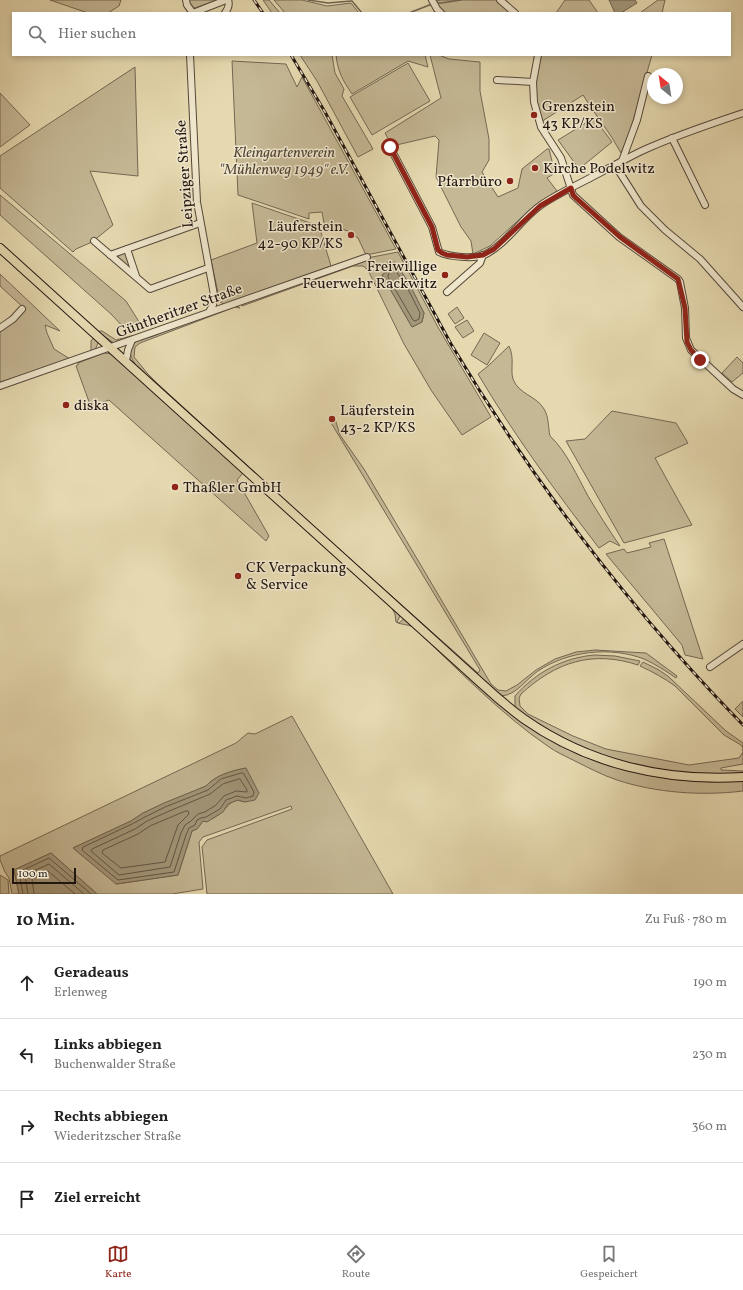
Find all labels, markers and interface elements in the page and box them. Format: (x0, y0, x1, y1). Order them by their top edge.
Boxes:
search box (12, 12, 731, 56)
icon: search (26, 23, 48, 45)
text: Hier suchen (58, 24, 136, 45)
north arrow (647, 68, 683, 104)
place label: Grenzstein 43 KP/KS (542, 97, 615, 135)
marker: Grenzstein 43 KP/KS (529, 110, 539, 120)
street label: Leipziger Straße (171, 119, 200, 229)
route start (381, 138, 399, 156)
park label: Kleingartenverein "Mühlenweg 1949" e.V. (219, 143, 349, 181)
place label: Kirche Podelwitz (543, 159, 655, 180)
marker: Kirche Podelwitz (530, 163, 540, 173)
place label: Pfarrbüro (437, 172, 502, 193)
marker: Pfarrbüro (505, 176, 515, 186)
place label: Läuferstein 42-90 KP/KS (258, 217, 343, 255)
marker: Läuferstein 42-90 KP/KS (346, 230, 356, 240)
place label: Freiwillige Feuerwehr Rackwitz (302, 257, 437, 295)
marker: Freiwillige Feuerwehr Rackwitz (440, 270, 450, 280)
street label: Güntheritzer Straße (113, 279, 246, 344)
route end (691, 351, 709, 369)
place label: diska (74, 396, 109, 417)
marker: diska (61, 400, 71, 410)
place label: Läuferstein 43-2 KP/KS (340, 401, 415, 439)
marker: Läuferstein 43-2 KP/KS (327, 414, 337, 424)
place label: Thaßler GmbH (183, 478, 281, 499)
marker: Thaßler GmbH (170, 482, 180, 492)
place label: CK Verpackung & Service (246, 558, 347, 596)
marker: CK Verpackung & Service (233, 571, 243, 581)
scale bar (12, 866, 76, 885)
text: 100 m (18, 867, 48, 882)
text: 10 Min. (16, 909, 75, 932)
text: Zu Fuß · 780 m (645, 911, 727, 929)
text: Geradeaus (54, 963, 129, 984)
icon: ahead (16, 972, 38, 994)
text: 190 m (693, 974, 727, 992)
text: Erlenweg (54, 984, 107, 1002)
text: Links abbiegen (54, 1035, 162, 1056)
icon: left (16, 1044, 38, 1066)
text: 230 m (692, 1046, 727, 1064)
text: Buchenwalder Straße (54, 1056, 176, 1074)
text: Rechts abbiegen (54, 1107, 169, 1128)
icon: right (16, 1116, 38, 1138)
text: 360 m (692, 1118, 727, 1136)
text: Wiederitzscher Straße (54, 1128, 181, 1146)
icon: arrive (16, 1188, 38, 1210)
text: Ziel erreicht (54, 1188, 141, 1209)
tab: Karte (105, 1243, 132, 1282)
tab: Route (342, 1243, 370, 1282)
tab: Gespeichert (580, 1243, 638, 1282)

